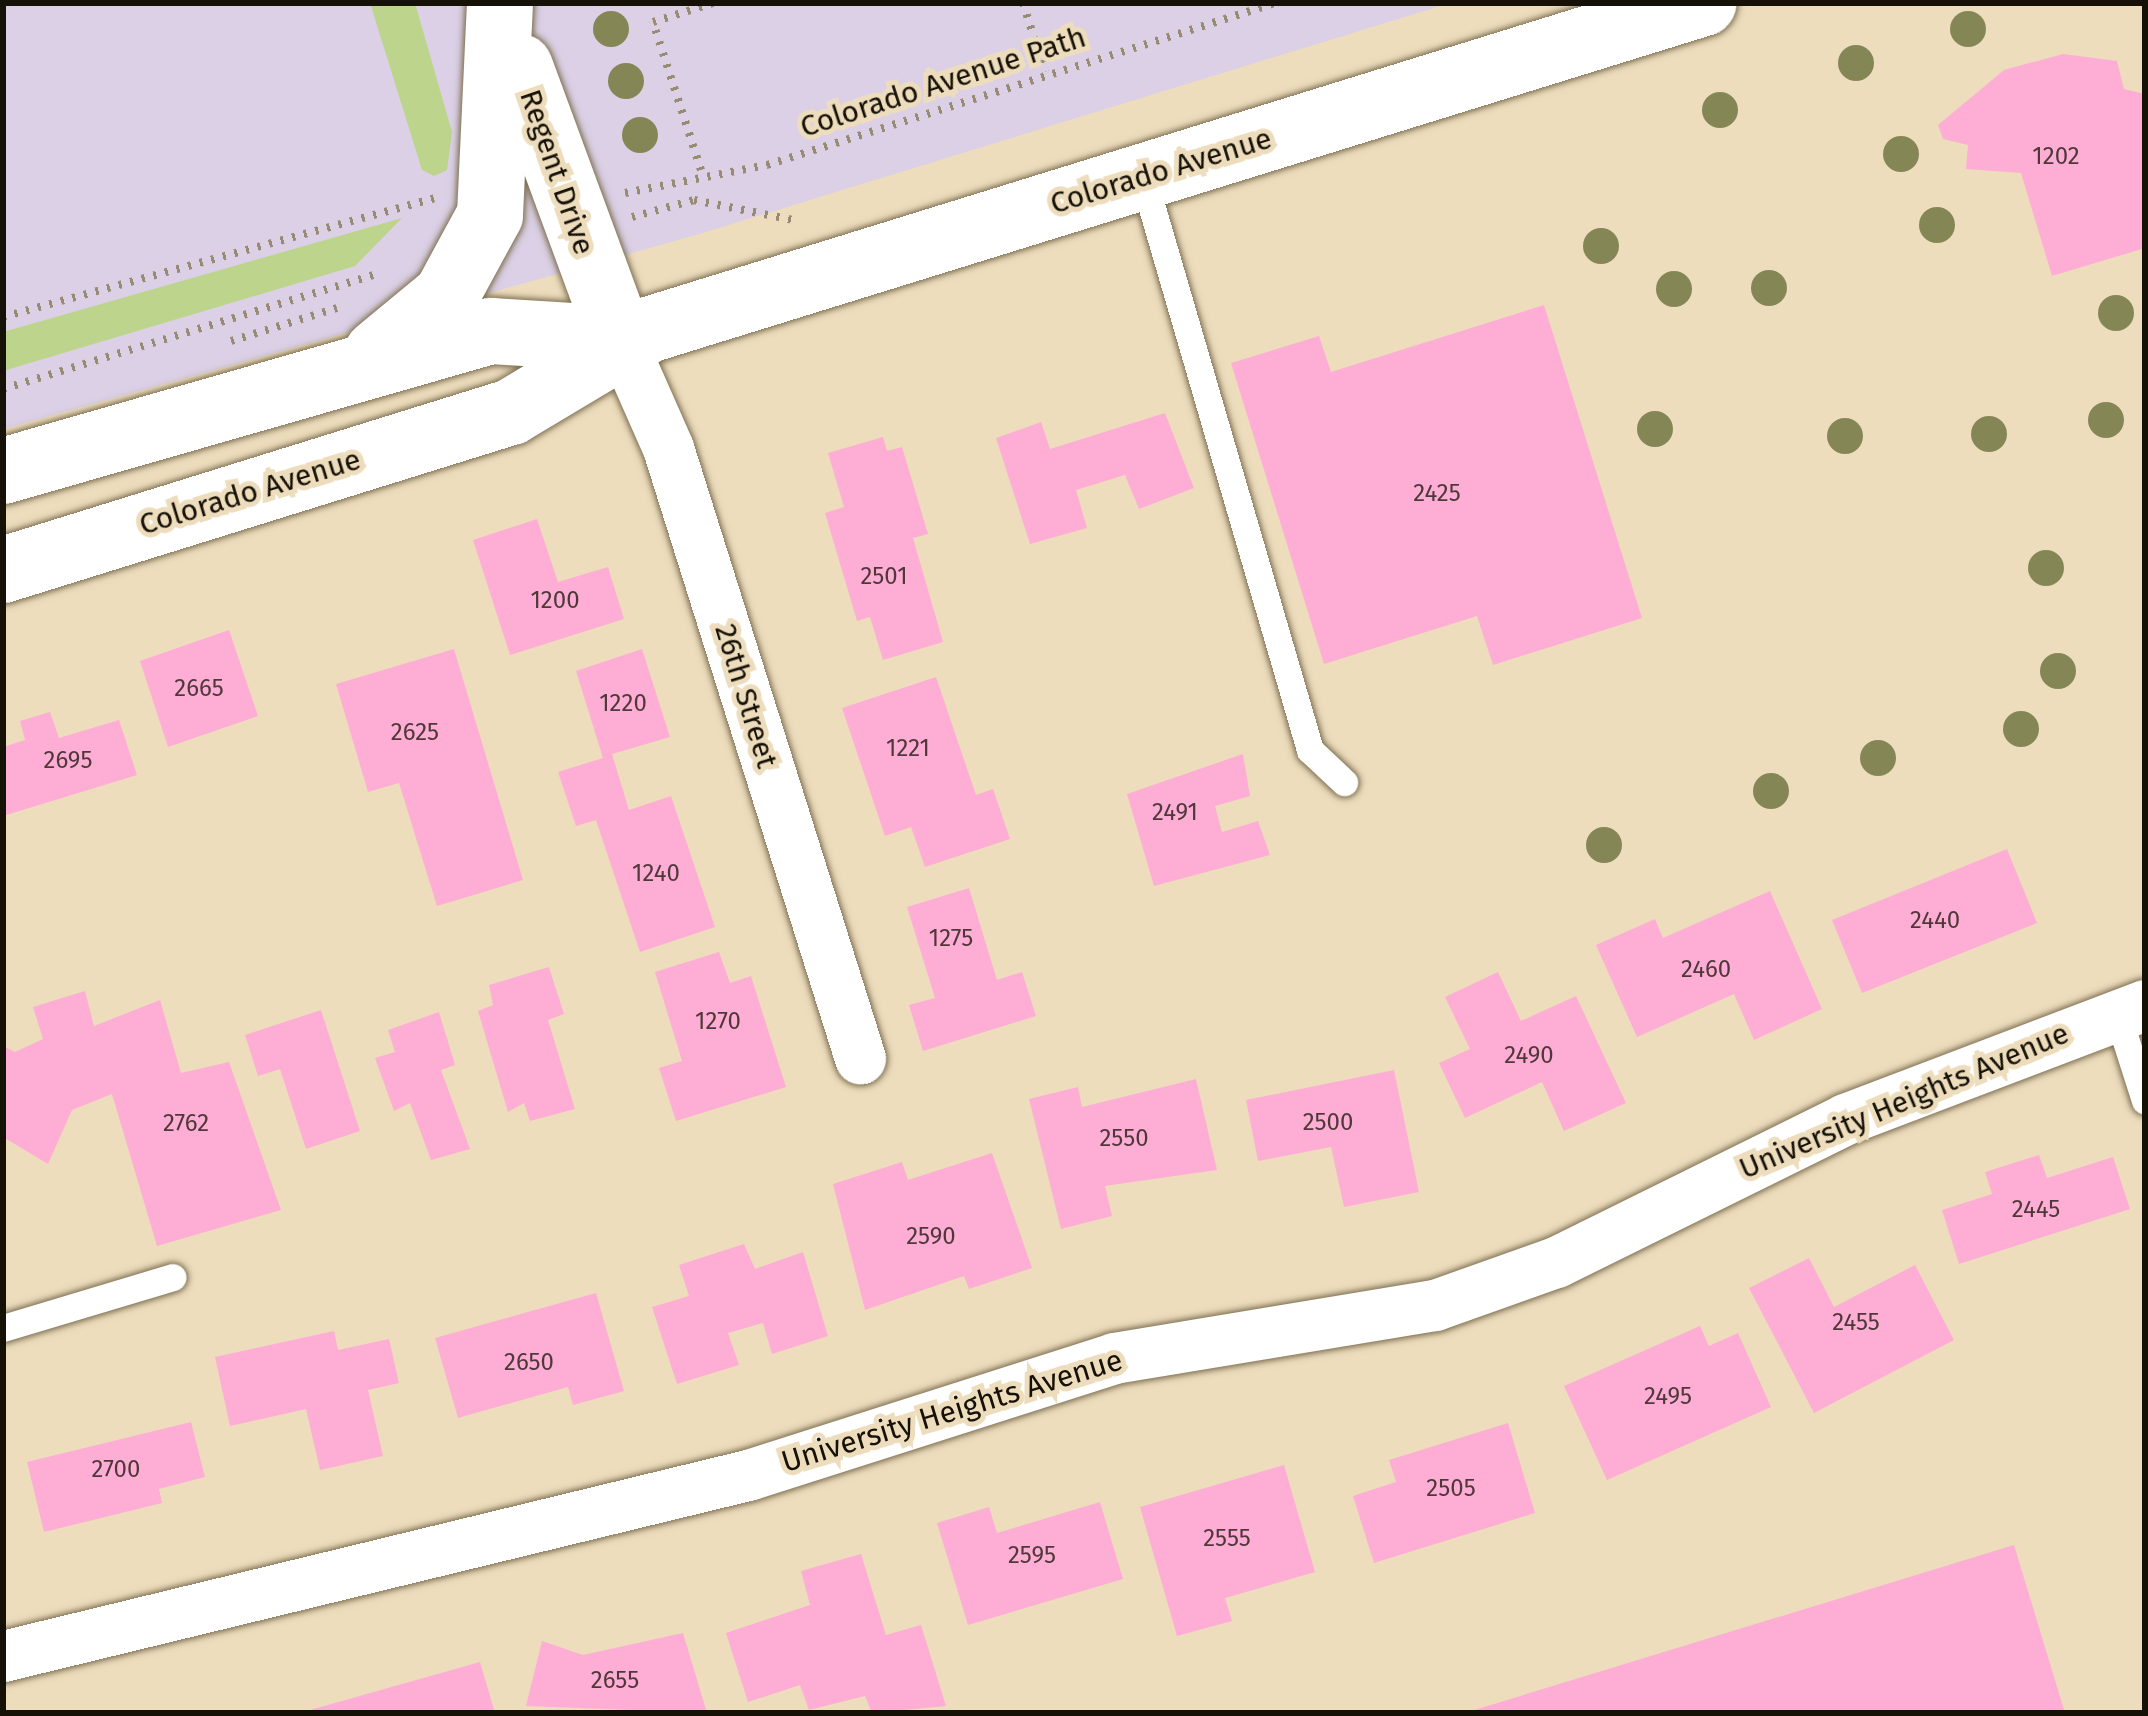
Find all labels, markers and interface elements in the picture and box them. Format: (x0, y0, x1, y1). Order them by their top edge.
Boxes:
street label: Colorado Avenue Path (796, 19, 1090, 145)
street label: Regent Drive (512, 85, 602, 259)
street label: Colorado Avenue (1046, 120, 1276, 222)
house number: 1202 (2032, 143, 2080, 171)
street label: Colorado Avenue (135, 441, 365, 543)
house number: 2425 (1413, 480, 1461, 508)
house number: 2501 (860, 563, 908, 591)
house number: 1200 (530, 587, 580, 615)
street label: 26th Street (707, 620, 785, 772)
house number: 2665 (174, 675, 224, 703)
house number: 1220 (599, 690, 647, 718)
house number: 2625 (391, 719, 439, 747)
house number: 1221 (886, 735, 930, 763)
house number: 2695 (44, 747, 92, 775)
house number: 2491 (1152, 799, 1198, 827)
house number: 1240 (632, 860, 680, 888)
house number: 2440 (1910, 907, 1960, 935)
house number: 1275 (929, 925, 973, 953)
house number: 2460 (1681, 956, 1731, 984)
house number: 1270 (695, 1008, 741, 1036)
street label: University Heights Avenue (1734, 1015, 2074, 1187)
house number: 2490 (1504, 1042, 1554, 1070)
house number: 2500 (1303, 1109, 1353, 1137)
house number: 2762 (163, 1110, 209, 1138)
house number: 2550 (1099, 1125, 1149, 1153)
house number: 2445 (2012, 1196, 2060, 1224)
house number: 2590 (906, 1223, 956, 1251)
house number: 2455 (1832, 1309, 1880, 1337)
street label: University Heights Avenue (777, 1342, 1127, 1480)
house number: 2650 (504, 1349, 554, 1377)
house number: 2495 (1644, 1383, 1692, 1411)
house number: 2700 (92, 1456, 140, 1484)
house number: 2505 (1426, 1475, 1476, 1503)
house number: 2555 (1203, 1525, 1251, 1553)
house number: 2595 (1008, 1542, 1056, 1570)
house number: 2655 (591, 1667, 639, 1695)

